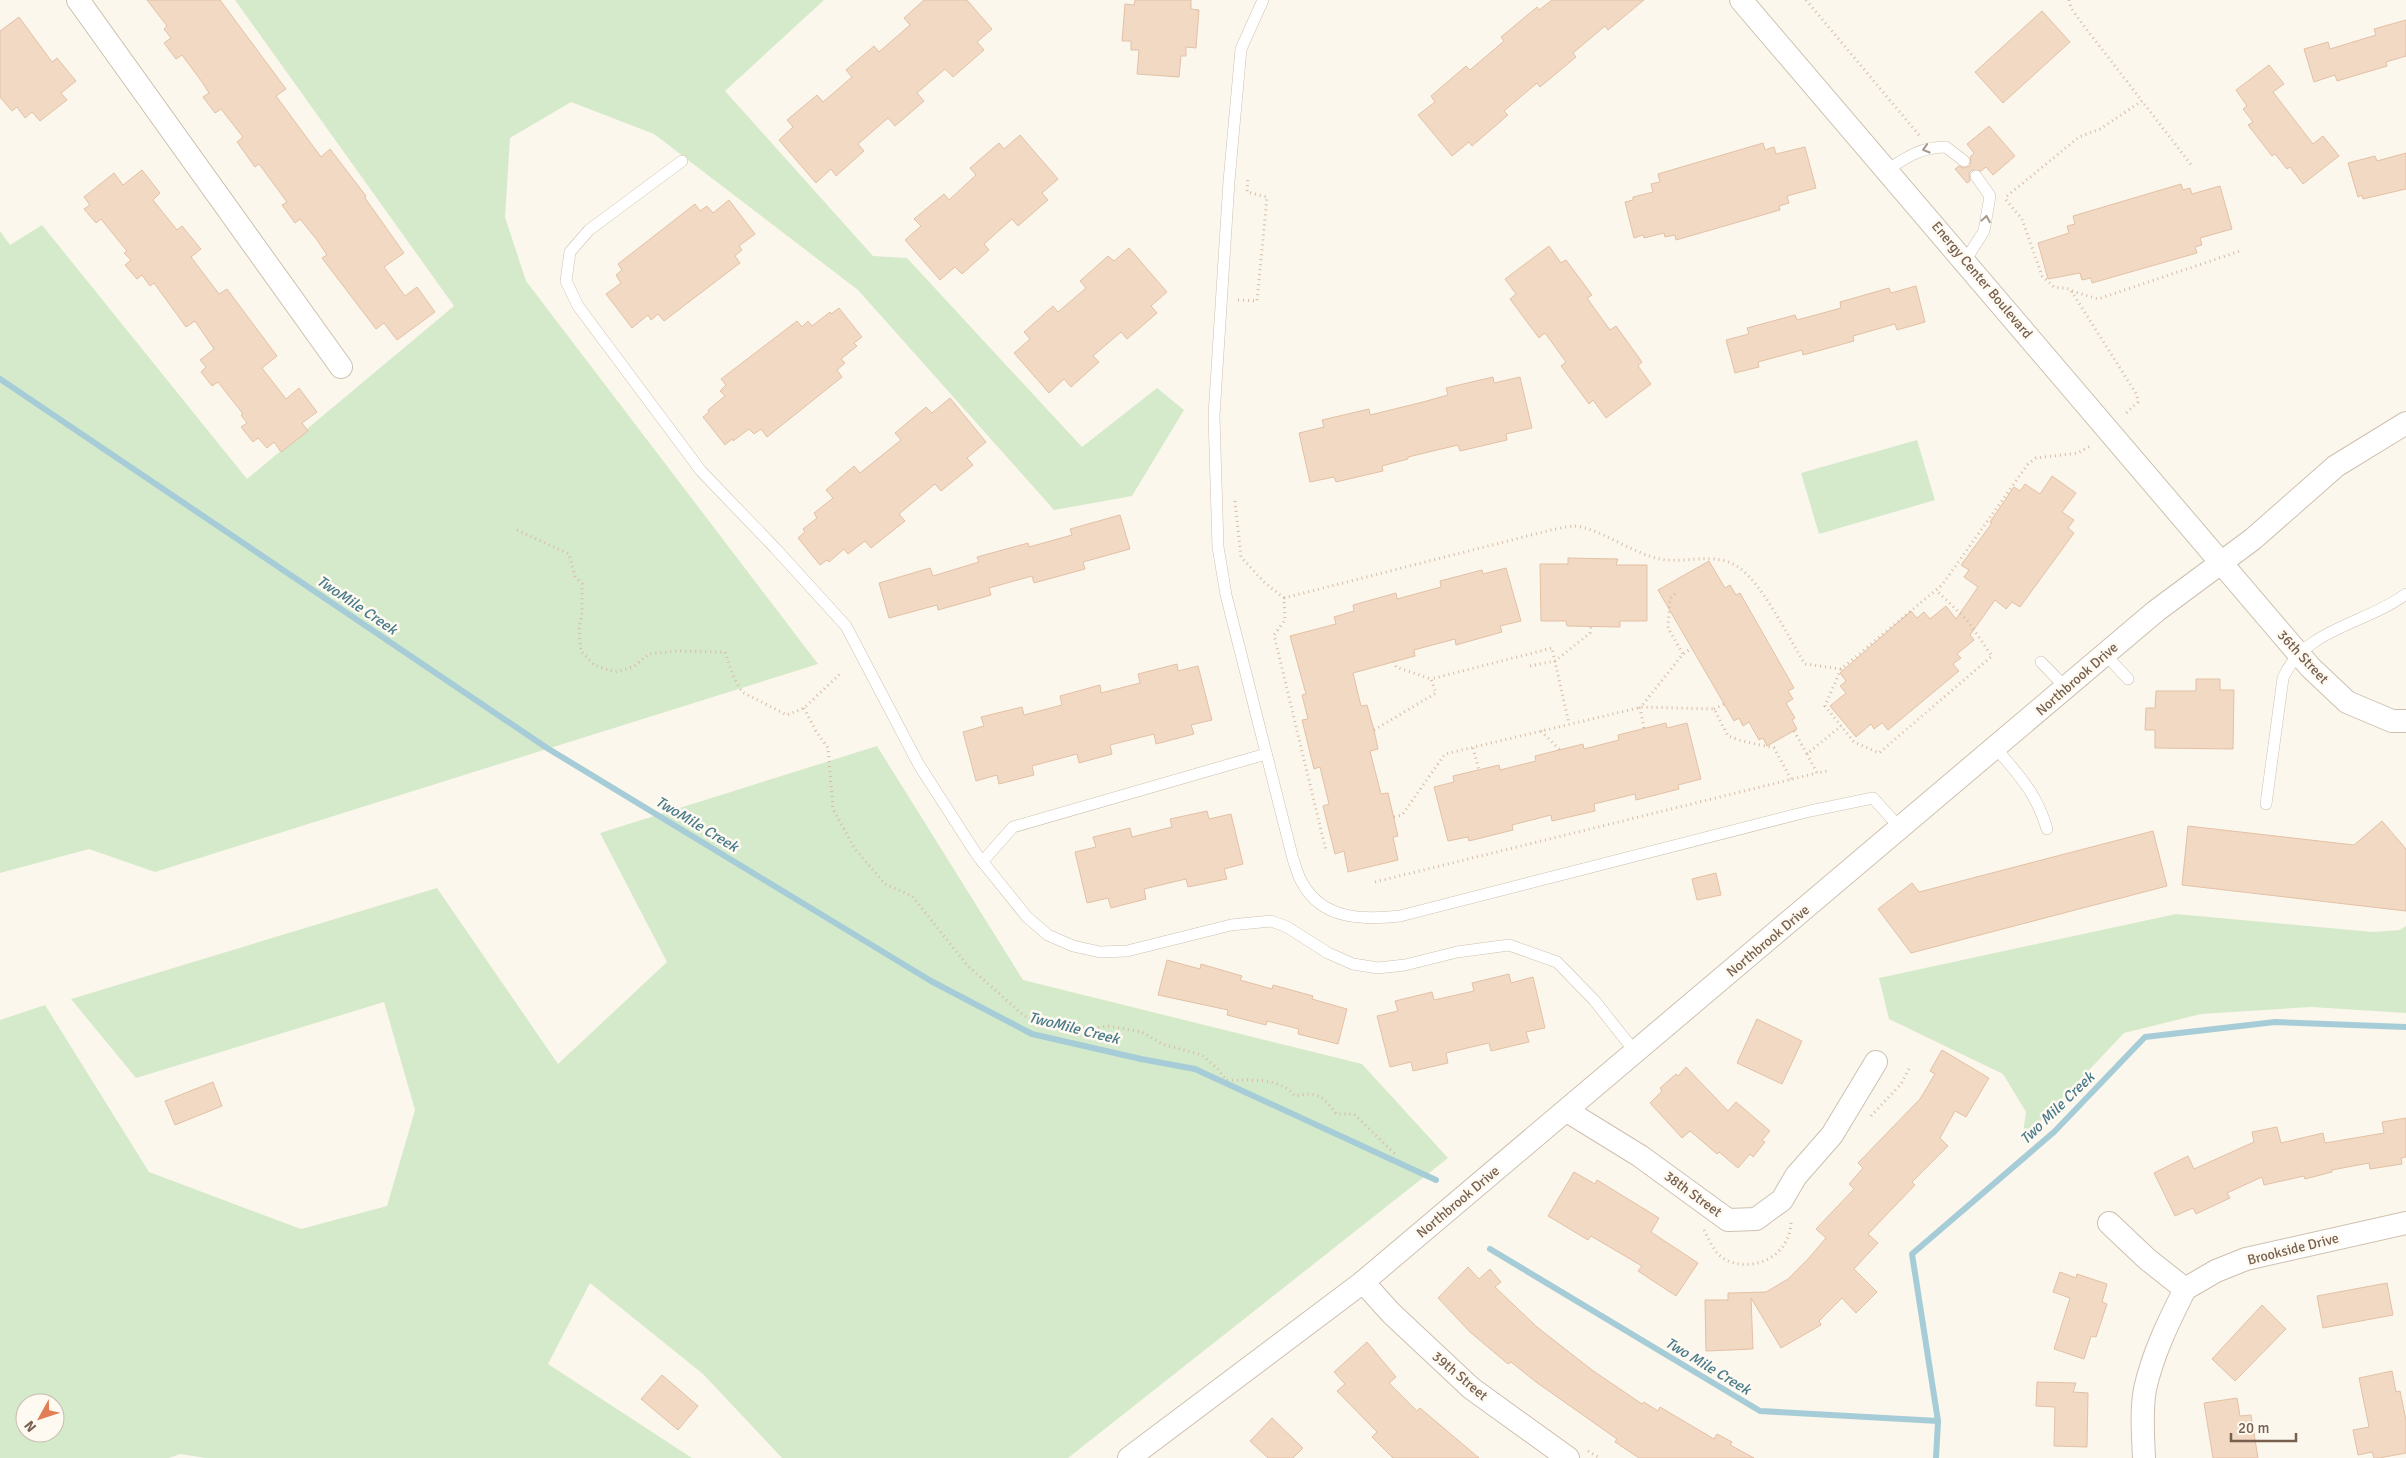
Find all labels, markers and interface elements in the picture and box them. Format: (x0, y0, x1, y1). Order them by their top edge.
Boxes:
one-way arrow (1922, 144, 1930, 154)
one-way arrow (1981, 214, 1991, 223)
street label: Energy Center Boulevard (1928, 218, 2036, 342)
water label: TwoMile Creek (313, 572, 402, 639)
street label: 36th Street (2274, 627, 2332, 687)
street label: Northbrook Drive (2033, 639, 2121, 719)
water label: TwoMile Creek (653, 792, 743, 856)
street label: Northbrook Drive (1723, 901, 1813, 981)
water label: TwoMile Creek (1027, 1008, 1123, 1048)
water label: Two Mile Creek (2016, 1067, 2099, 1148)
street label: Northbrook Drive (1413, 1162, 1503, 1242)
street label: 38th Street (1661, 1167, 1725, 1221)
street label: Brookside Drive (2246, 1229, 2340, 1269)
water label: Two Mile Creek (1662, 1334, 1755, 1399)
street label: 39th Street (1429, 1348, 1491, 1404)
north arrow (15, 1393, 65, 1443)
scale bar (2231, 1410, 2296, 1442)
text: N (21, 1417, 40, 1435)
text: 20 m (2238, 1419, 2269, 1437)

